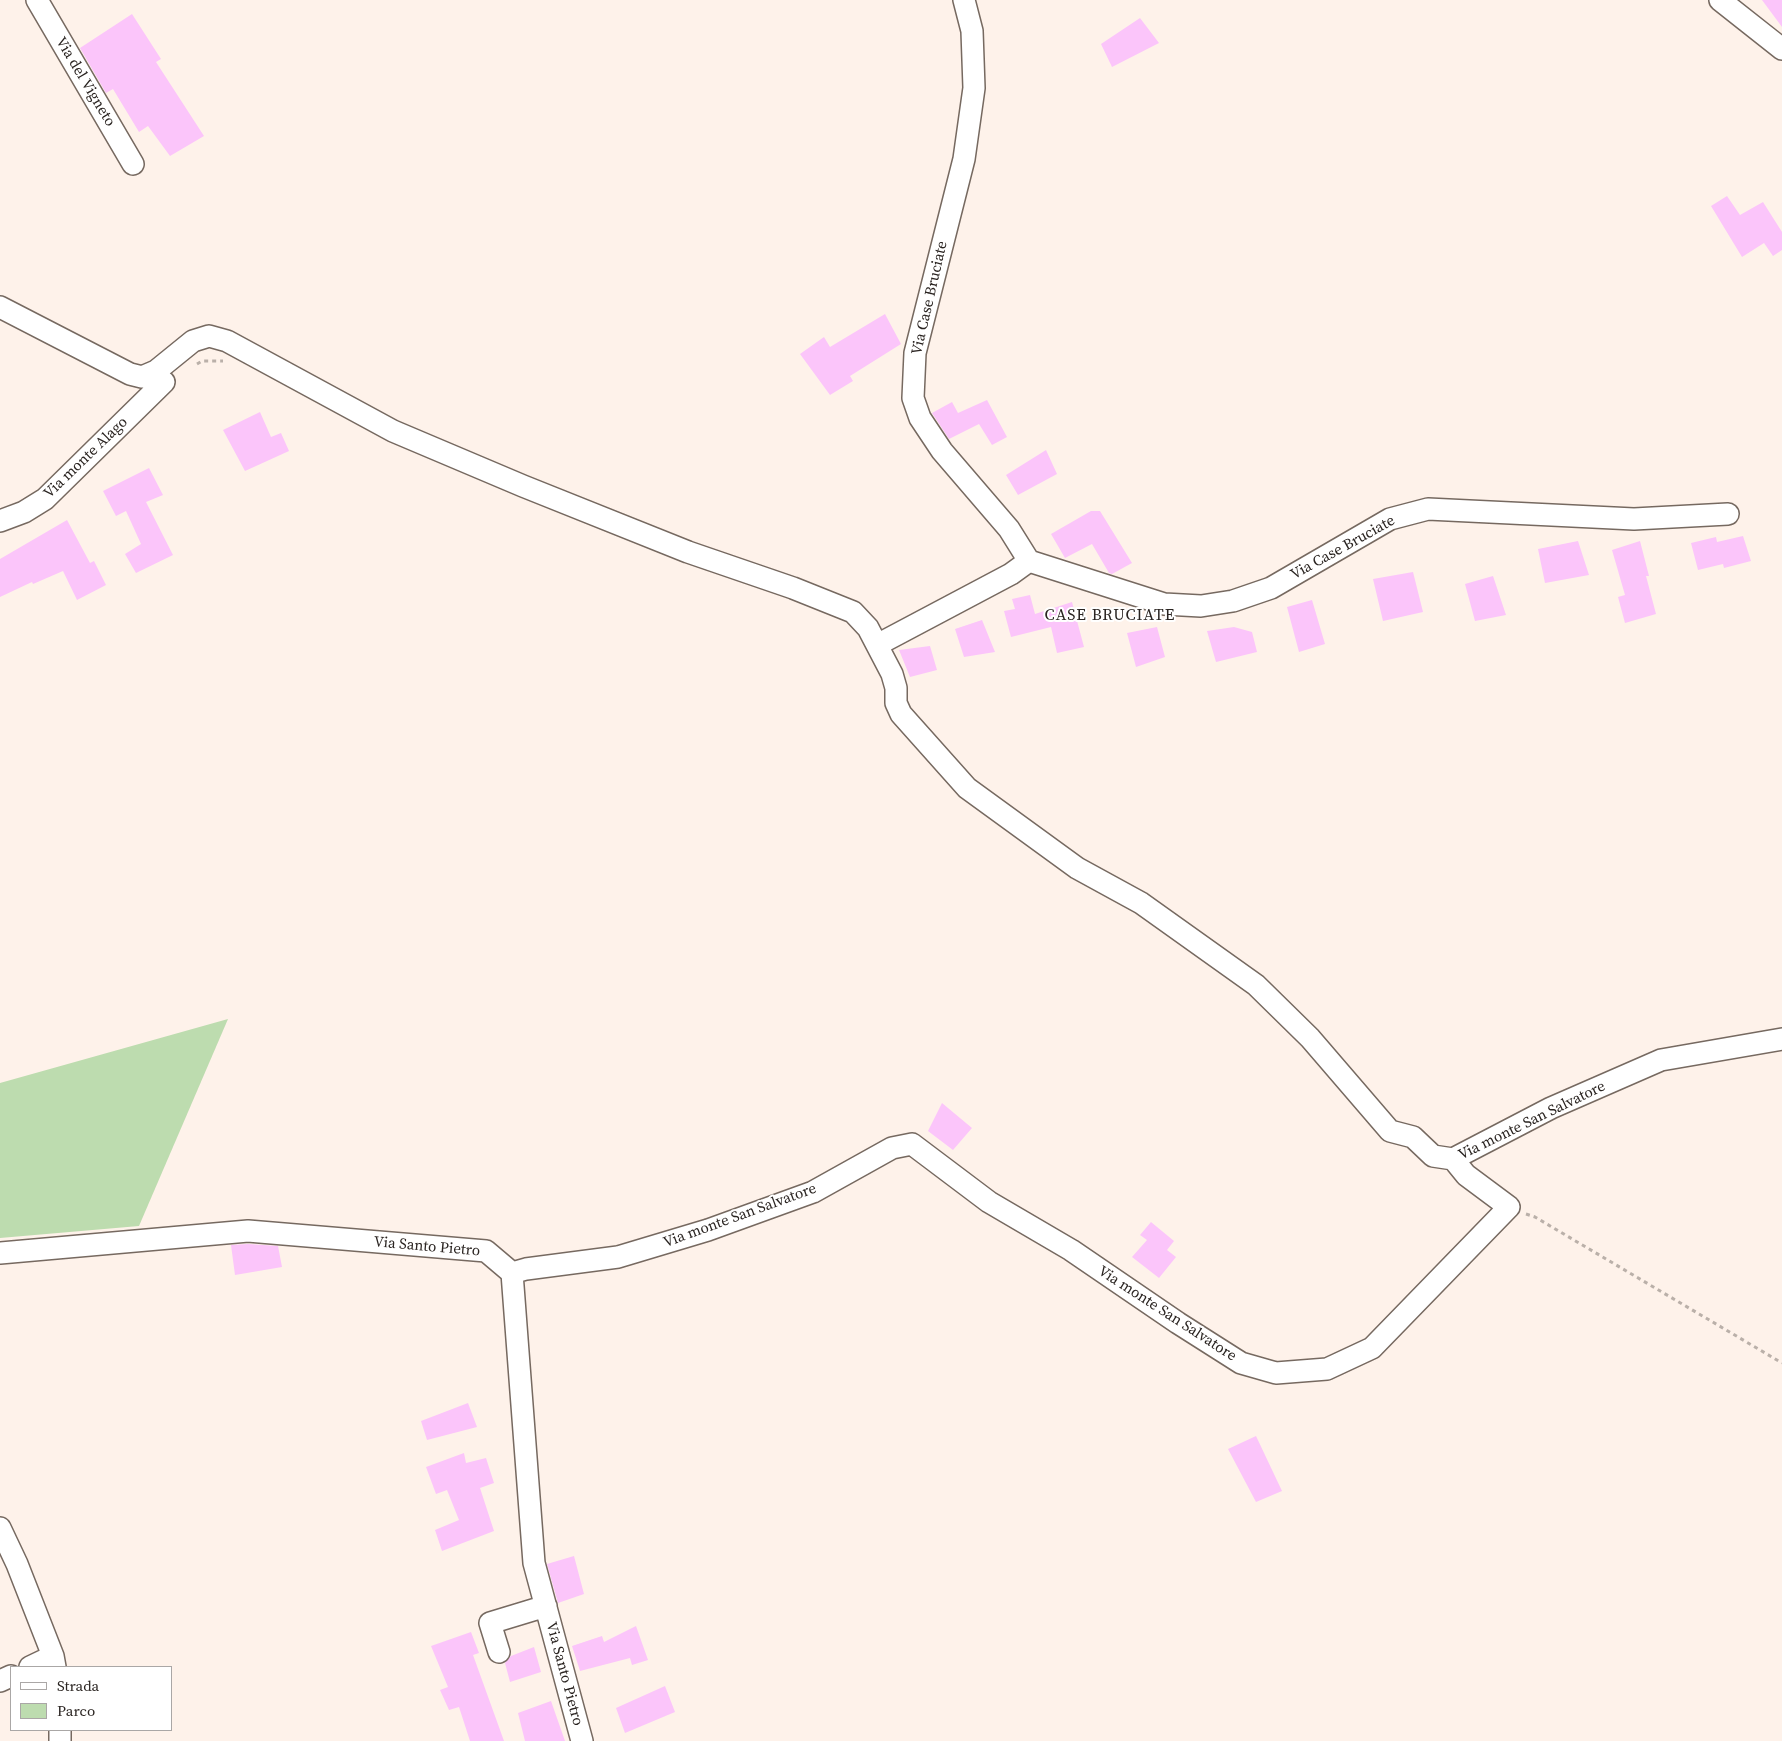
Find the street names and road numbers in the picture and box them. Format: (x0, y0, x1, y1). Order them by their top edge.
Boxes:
street label: Via del Vigneto (51, 34, 119, 130)
street label: Via Case Bruciate (908, 239, 952, 357)
street label: Via monte Alago (40, 413, 132, 503)
street label: Via Case Bruciate (1288, 512, 1398, 584)
street label: Via monte San Salvatore (1456, 1078, 1608, 1164)
street label: Via monte San Salvatore (661, 1180, 819, 1252)
street label: Via Santo Pietro (373, 1233, 481, 1261)
street label: Via monte San Salvatore (1094, 1262, 1240, 1366)
street label: Via Santo Pietro (542, 1620, 586, 1728)

